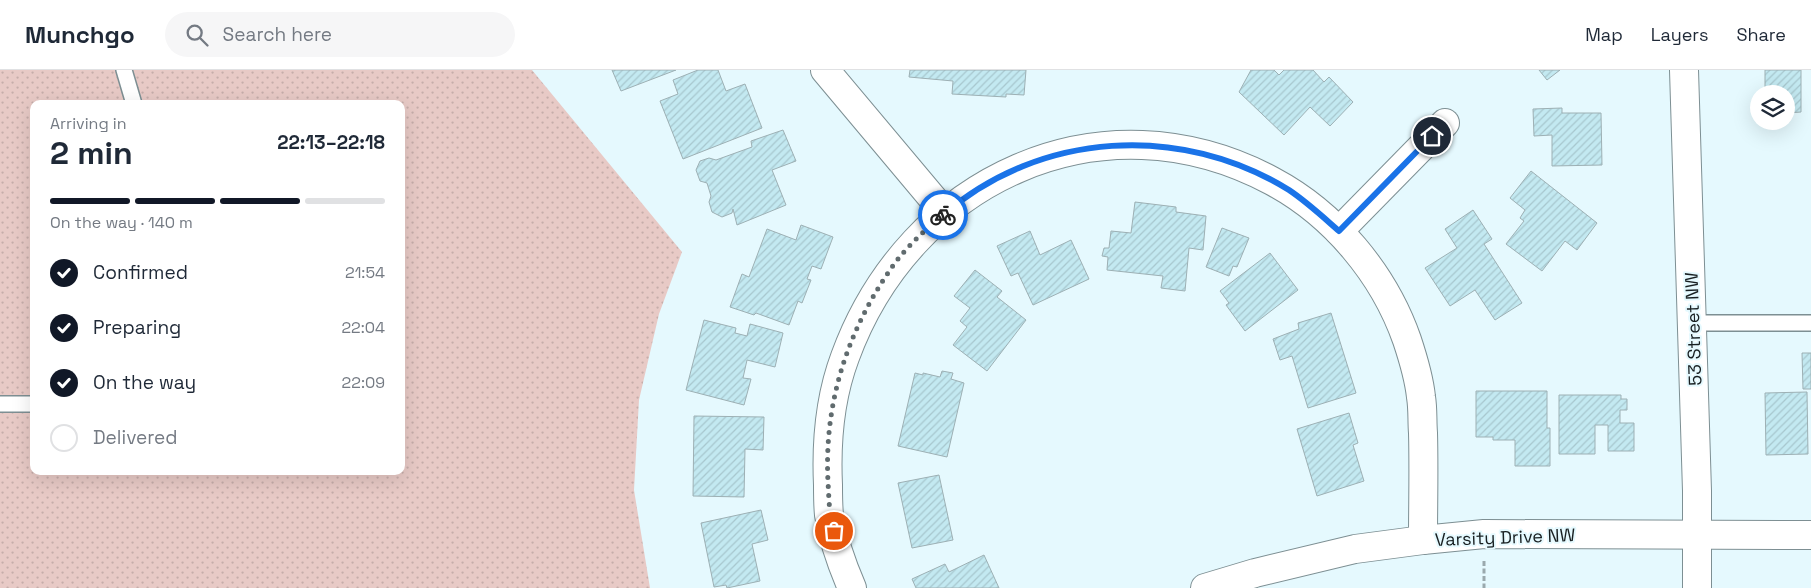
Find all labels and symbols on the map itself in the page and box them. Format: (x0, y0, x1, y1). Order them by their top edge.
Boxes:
pin (1411, 115, 1453, 157)
courier (918, 190, 968, 240)
street label: 53 Street NW (1680, 272, 1706, 386)
pin (813, 510, 855, 552)
street label: Varsity Drive NW (1434, 523, 1576, 551)

